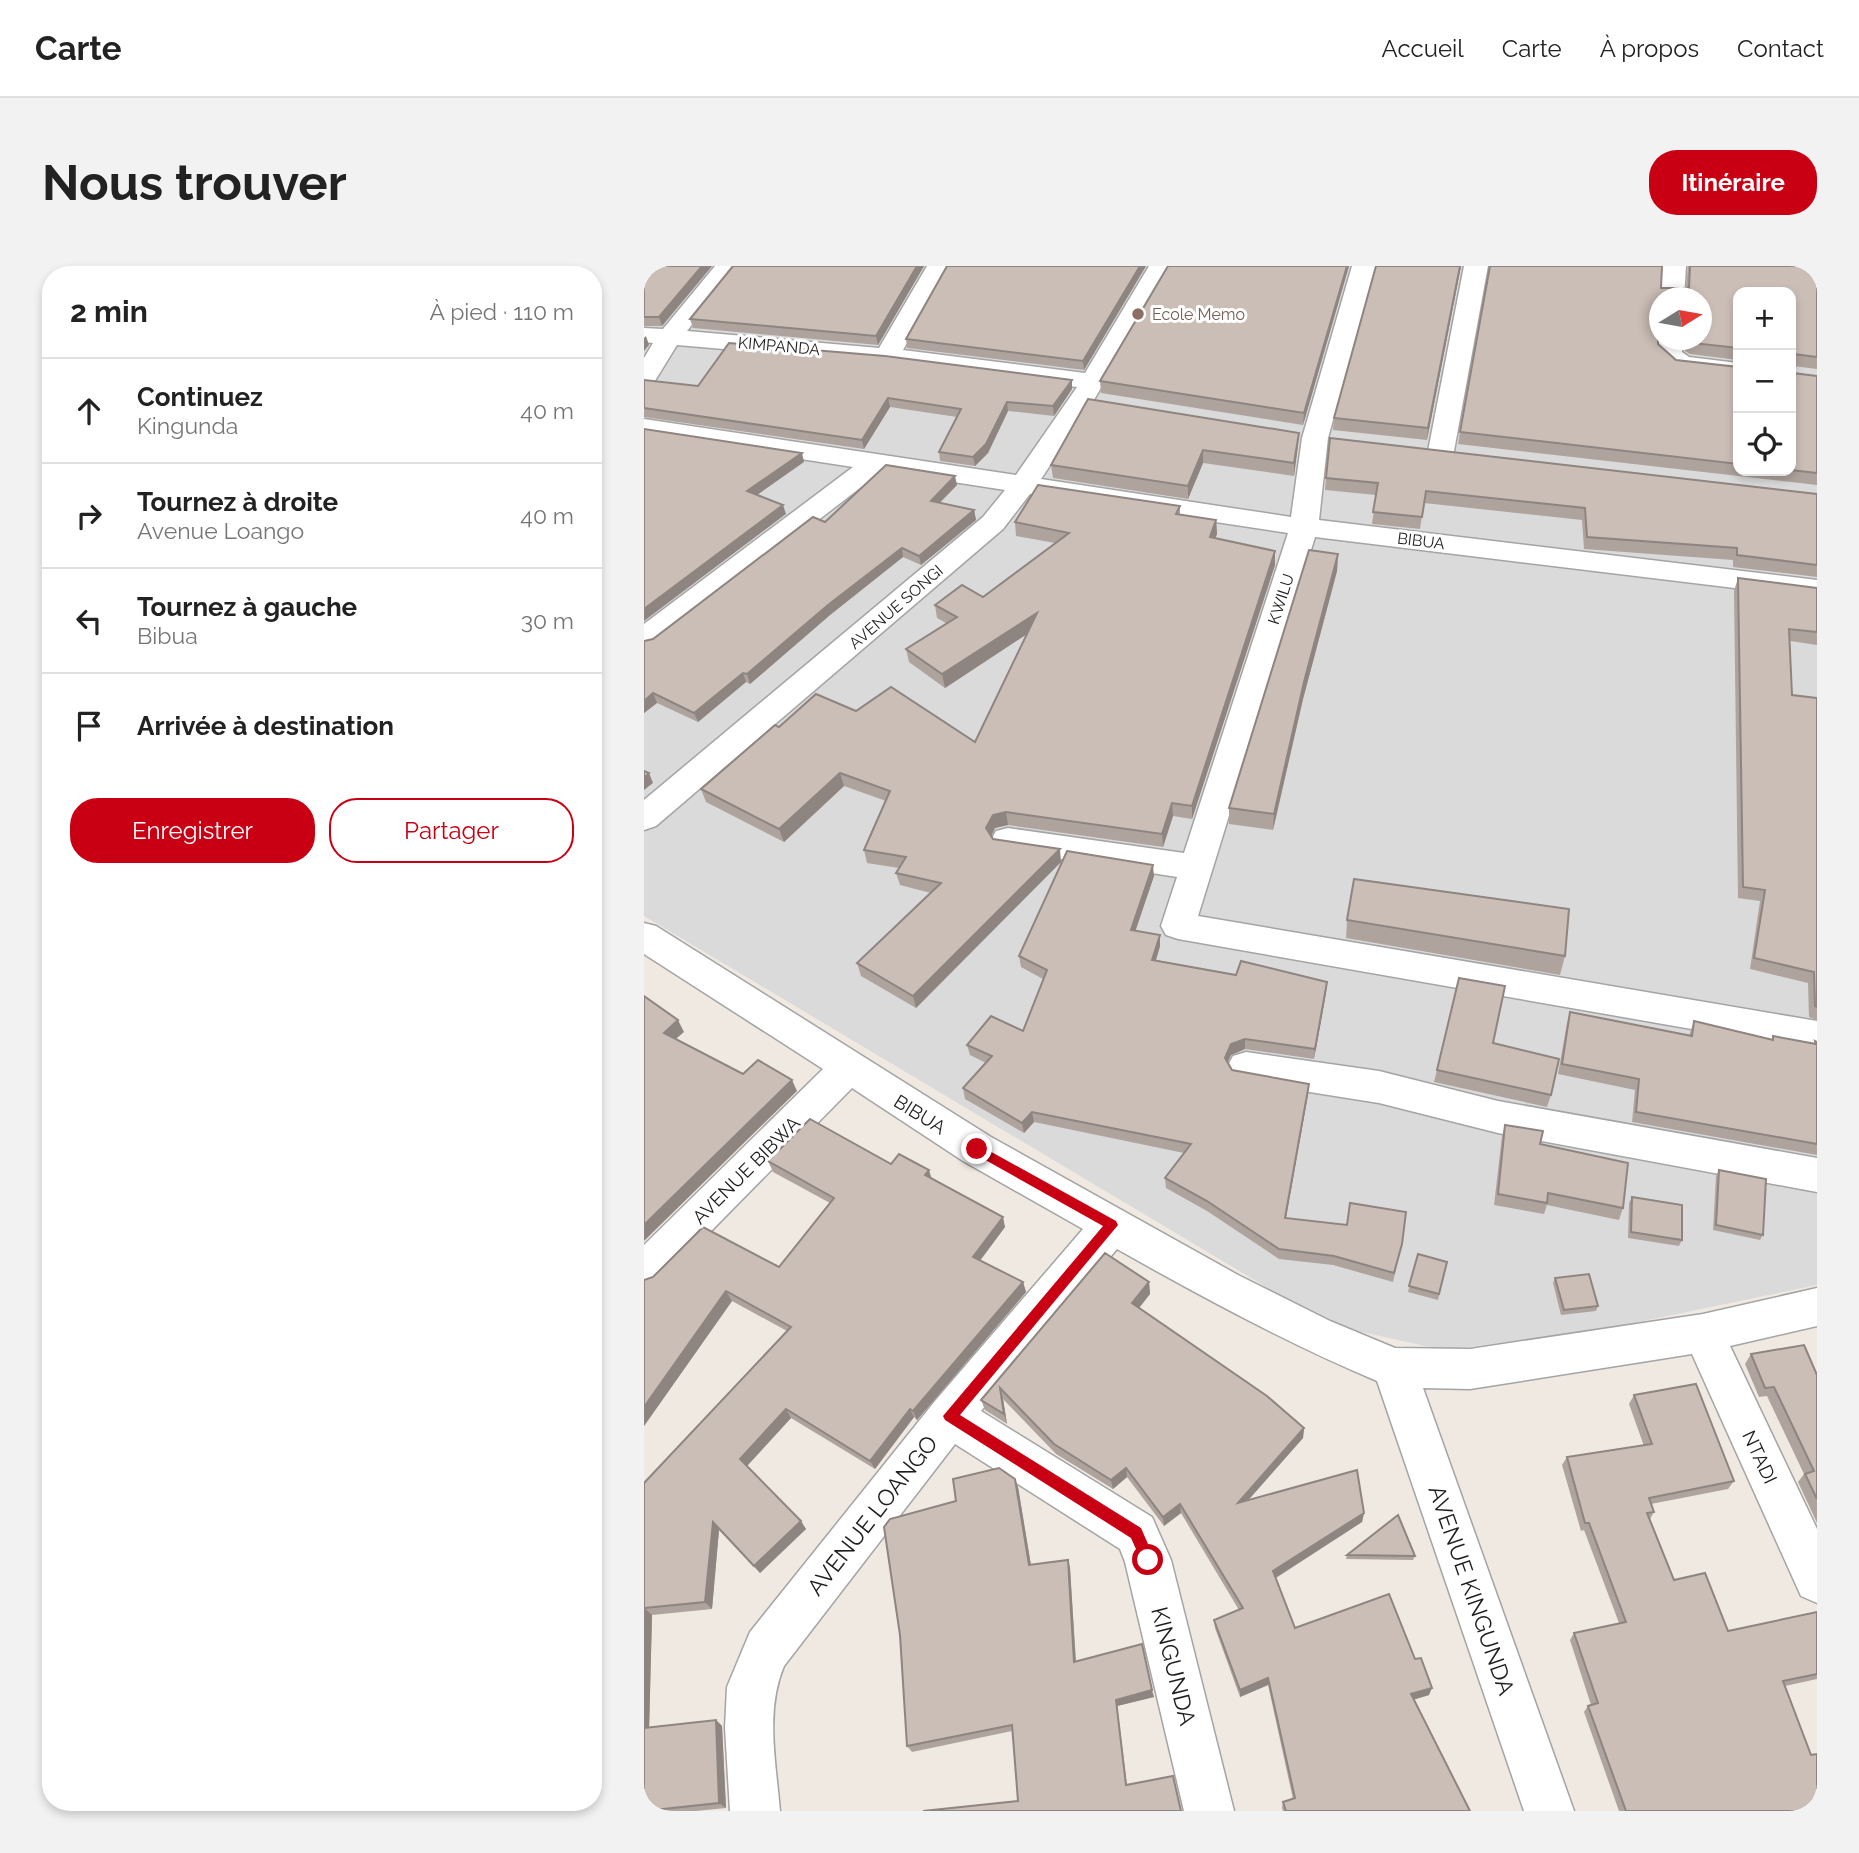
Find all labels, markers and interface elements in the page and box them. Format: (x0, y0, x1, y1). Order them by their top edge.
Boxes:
text: Carte (35, 29, 122, 68)
text: Accueil (1382, 34, 1464, 63)
text: Carte (1502, 34, 1562, 63)
text: À propos (1600, 34, 1699, 63)
text: Contact (1737, 34, 1824, 63)
button: Itinéraire (1649, 150, 1817, 215)
text: Nous trouver (42, 154, 347, 211)
north arrow (1649, 287, 1712, 350)
map controls (1733, 287, 1796, 476)
button: + (1733, 287, 1796, 350)
text: 2 min (70, 294, 148, 329)
text: À pied · 110 m (429, 298, 574, 325)
place label: Ecole Memo (1152, 305, 1245, 324)
marker: Ecole Memo (1130, 306, 1146, 322)
street label: KIMPANDA (737, 333, 821, 359)
button: − (1733, 350, 1796, 413)
text: Continuez (137, 382, 263, 412)
icon: ahead (70, 392, 108, 430)
text: 40 m (520, 397, 574, 424)
text: Kingunda (137, 412, 238, 439)
button: locate (1733, 413, 1796, 476)
text: Tournez à droite (137, 487, 338, 517)
icon: right (70, 497, 108, 535)
text: 40 m (520, 502, 574, 529)
text: Avenue Loango (137, 517, 304, 544)
street label: BIBUA (1396, 529, 1446, 553)
street label: AVENUE SONGI (845, 561, 947, 653)
street label: KWILU (1264, 571, 1298, 627)
text: Tournez à gauche (137, 592, 357, 622)
icon: left (70, 602, 108, 640)
text: 30 m (521, 607, 574, 634)
text: Bibua (137, 622, 198, 649)
icon: arrive (70, 707, 108, 745)
text: Arrivée à destination (137, 711, 394, 741)
button: Enregistrer (70, 798, 315, 863)
button: Partager (329, 798, 574, 863)
street label: BIBUA (890, 1090, 950, 1138)
street label: AVENUE BIBWA (688, 1112, 804, 1228)
route end (961, 1133, 992, 1164)
street label: NTADI (1738, 1427, 1782, 1487)
street label: AVENUE LOANGO (801, 1430, 943, 1600)
street label: AVENUE KINGUNDA (1423, 1482, 1521, 1699)
route start (1132, 1544, 1163, 1575)
street label: KINGUNDA (1146, 1604, 1202, 1729)

